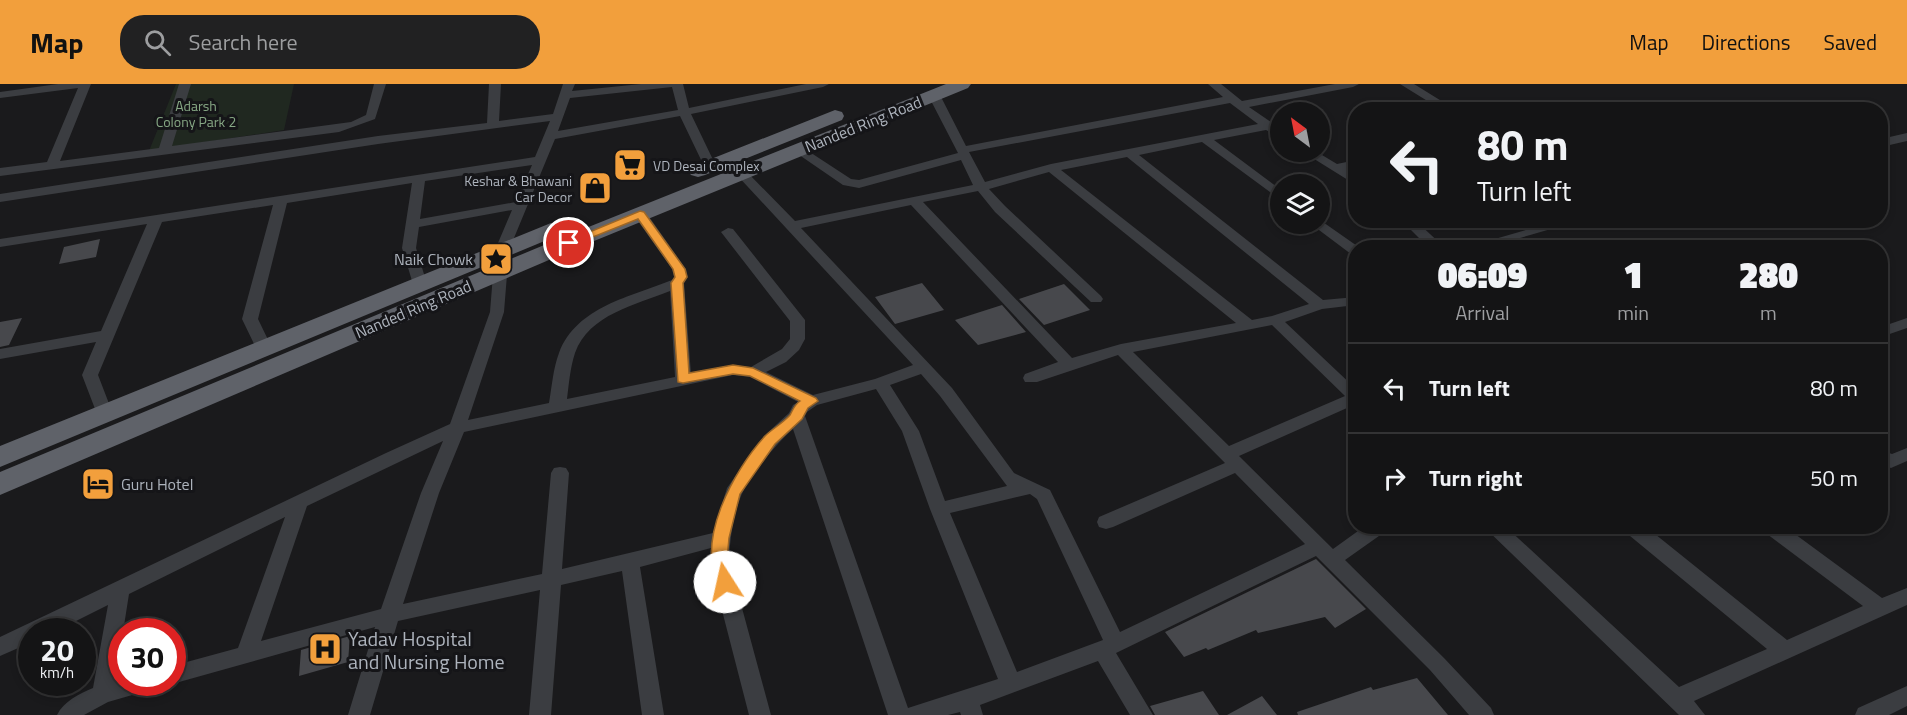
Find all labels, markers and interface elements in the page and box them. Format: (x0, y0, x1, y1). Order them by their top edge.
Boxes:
search box (120, 15, 540, 69)
text: Map (30, 21, 84, 64)
text: Search here (189, 25, 298, 59)
icon: search (141, 26, 174, 59)
text: Map (1629, 26, 1669, 58)
text: Directions (1702, 26, 1791, 58)
text: Saved (1824, 26, 1877, 58)
street label: Nanded Ring Road (801, 90, 925, 158)
park label: Adarsh Colony Park 2 (156, 95, 236, 132)
north arrow (1270, 102, 1330, 162)
map controls (1270, 102, 1330, 234)
text: 80 m (1477, 112, 1569, 176)
icon: left (1378, 126, 1456, 204)
supermarket icon: VD Desai Complex (612, 147, 648, 183)
place label: VD Desai Complex (653, 155, 760, 176)
place label: Keshar & Bhawani Car Decor (464, 170, 572, 207)
shop icon: Keshar & Bhawani Car Decor (577, 170, 613, 206)
text: Turn left (1477, 170, 1571, 211)
button: layers (1270, 174, 1330, 234)
pin (543, 217, 594, 268)
icon: arrive (552, 226, 585, 259)
place icon: Naik Chowk (478, 241, 514, 277)
place label: Naik Chowk (394, 247, 473, 271)
text: 06:09 (1438, 247, 1527, 302)
text: 1 (1623, 247, 1643, 302)
text: 280 (1739, 247, 1798, 302)
street label: Nanded Ring Road (351, 274, 475, 344)
text: Arrival (1455, 297, 1510, 328)
text: min (1617, 297, 1649, 328)
text: m (1760, 297, 1777, 328)
text: Turn left (1429, 371, 1510, 405)
text: 80 m (1810, 371, 1858, 405)
icon: left (1378, 372, 1411, 405)
text: Turn right (1429, 461, 1523, 495)
text: 50 m (1810, 461, 1858, 495)
icon: right (1378, 462, 1411, 495)
hotel icon: Guru Hotel (80, 466, 116, 502)
place label: Guru Hotel (121, 472, 193, 496)
position arrow (693, 550, 757, 614)
speed limit sign: 30 (108, 618, 186, 696)
place label: Yadav Hospital and Nursing Home (348, 623, 505, 677)
text: 20 (40, 627, 74, 673)
hospital icon: Yadav Hospital and Nursing Home (307, 631, 343, 667)
text: km/h (40, 661, 74, 684)

